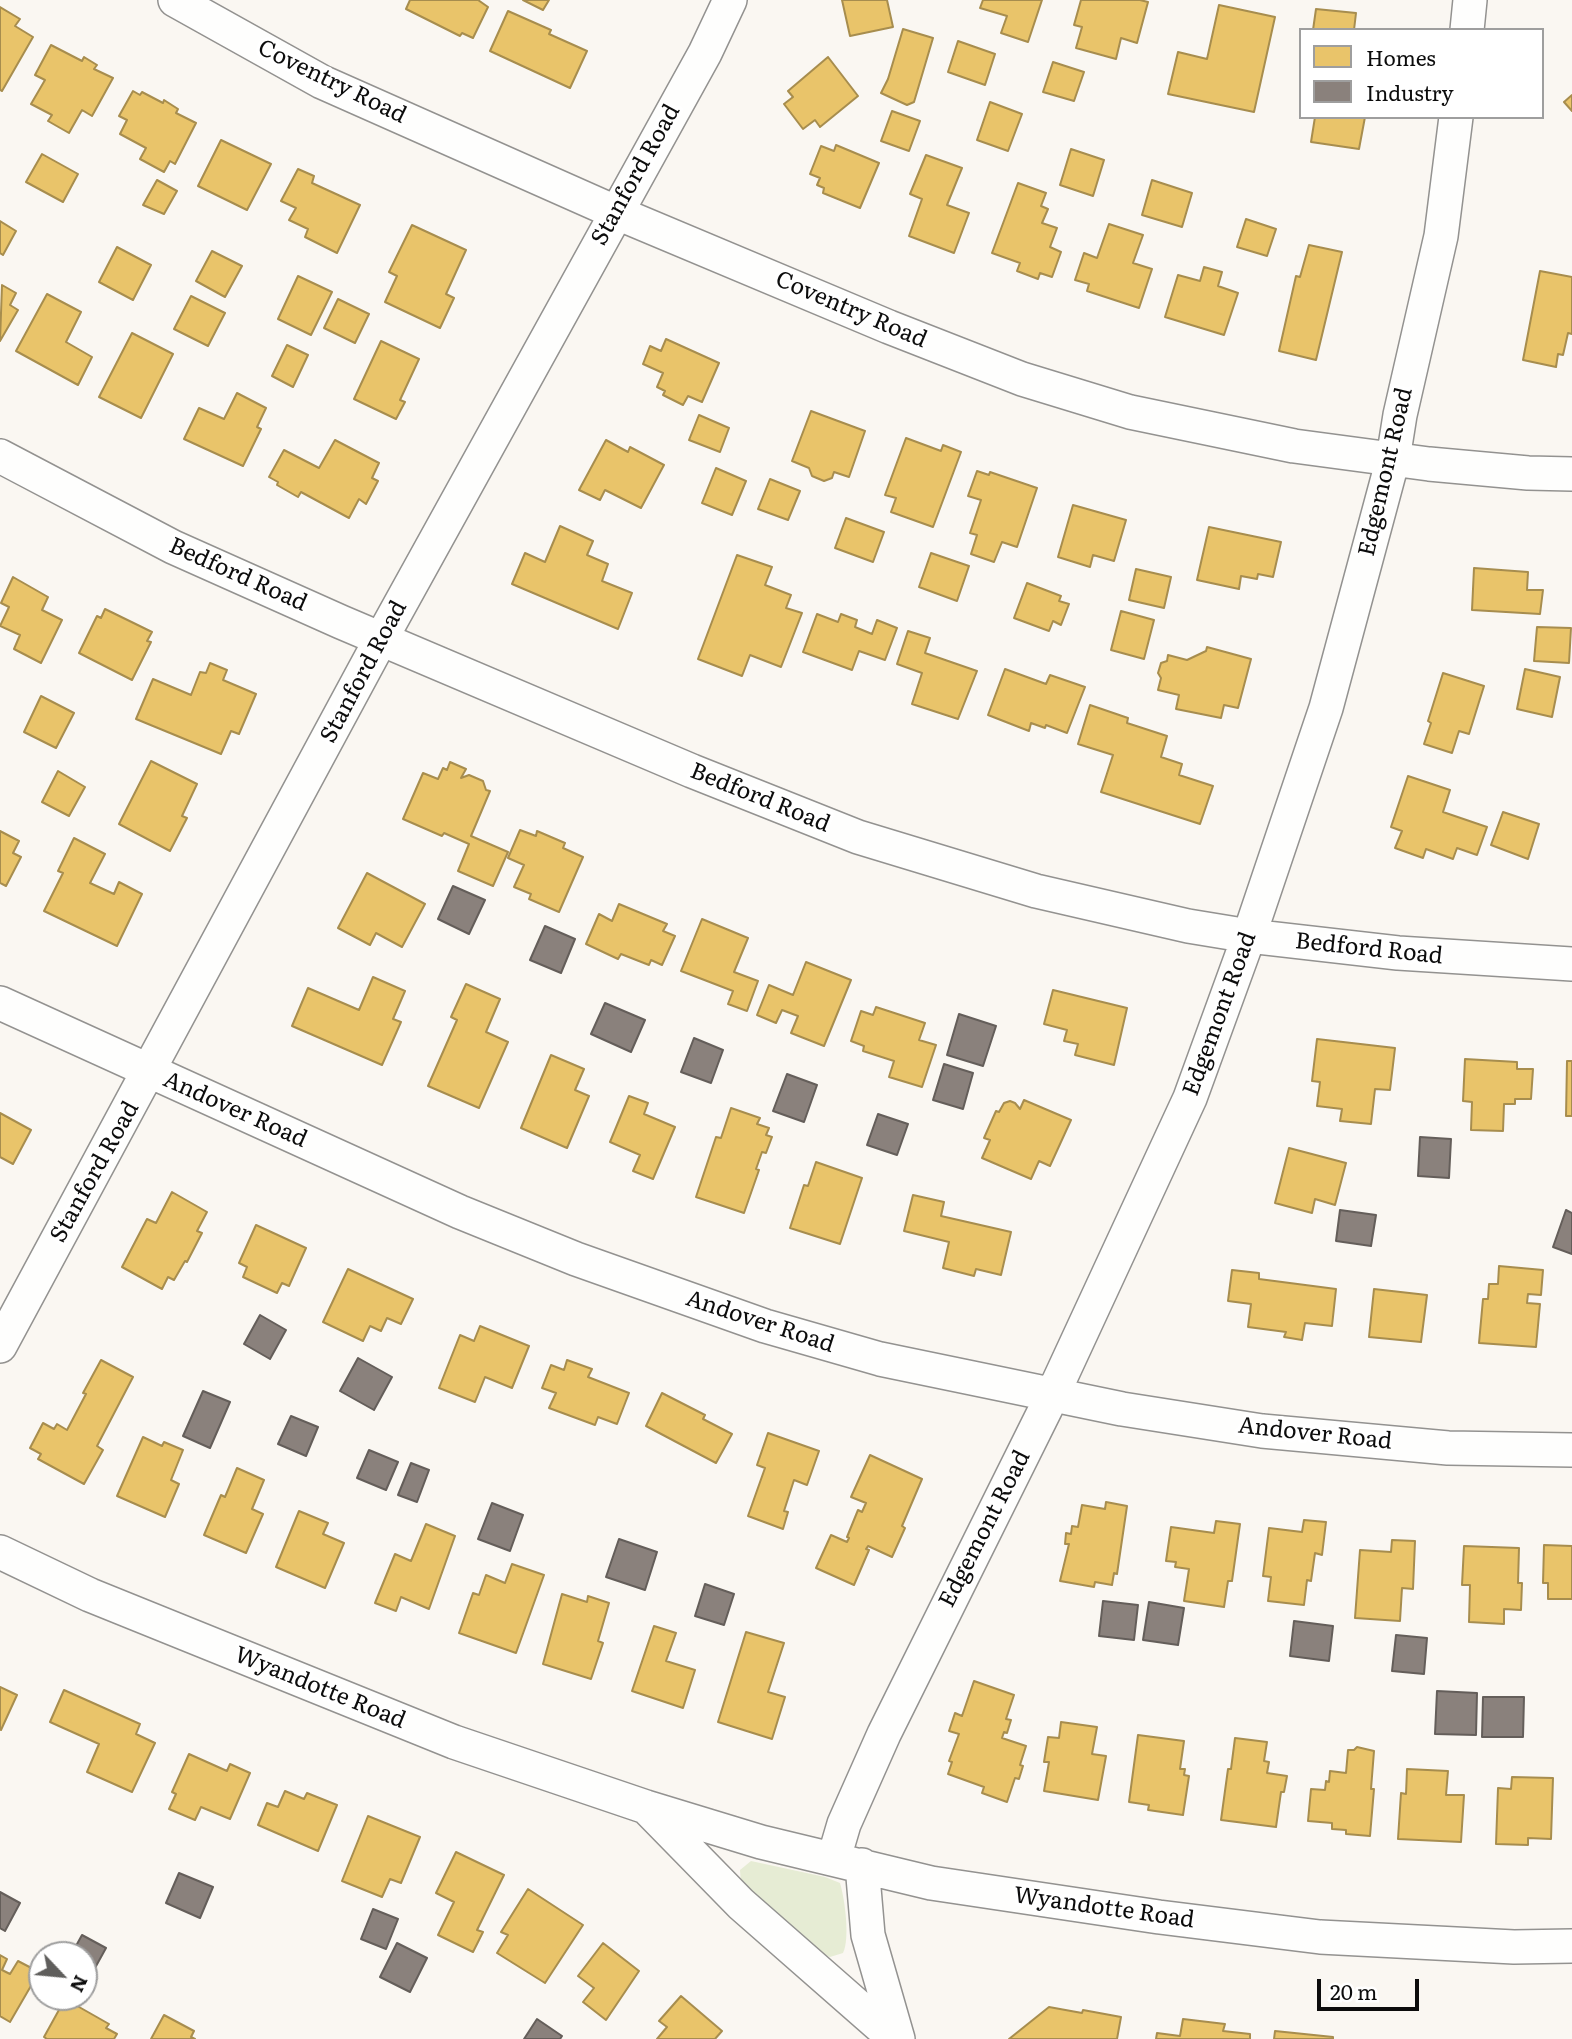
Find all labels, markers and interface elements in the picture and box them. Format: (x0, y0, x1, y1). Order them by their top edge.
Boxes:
legend (1299, 28, 1544, 119)
street label: Coventry Road (253, 34, 411, 130)
text: Homes (1366, 41, 1436, 72)
text: Industry (1366, 76, 1454, 107)
street label: Stanford Road (586, 100, 686, 250)
street label: Coventry Road (771, 266, 931, 354)
street label: Edgemont Road (1353, 385, 1419, 559)
street label: Bedford Road (165, 532, 311, 618)
street label: Stanford Road (315, 596, 413, 748)
street label: Bedford Road (686, 757, 834, 839)
street label: Edgemont Road (1178, 928, 1262, 1100)
street label: Bedford Road (1294, 928, 1444, 970)
street label: Andover Road (159, 1066, 311, 1154)
street label: Stanford Road (45, 1097, 145, 1247)
street label: Andover Road (682, 1285, 838, 1359)
street label: Andover Road (1237, 1412, 1393, 1456)
street label: Edgemont Road (934, 1446, 1036, 1612)
street label: Wyandotte Road (230, 1641, 410, 1735)
street label: Wyandotte Road (1012, 1882, 1196, 1934)
north arrow (28, 1941, 98, 2011)
scale bar (1320, 1966, 1422, 2010)
text: N (64, 1971, 96, 1998)
text: 20 m (1330, 1975, 1377, 2006)

